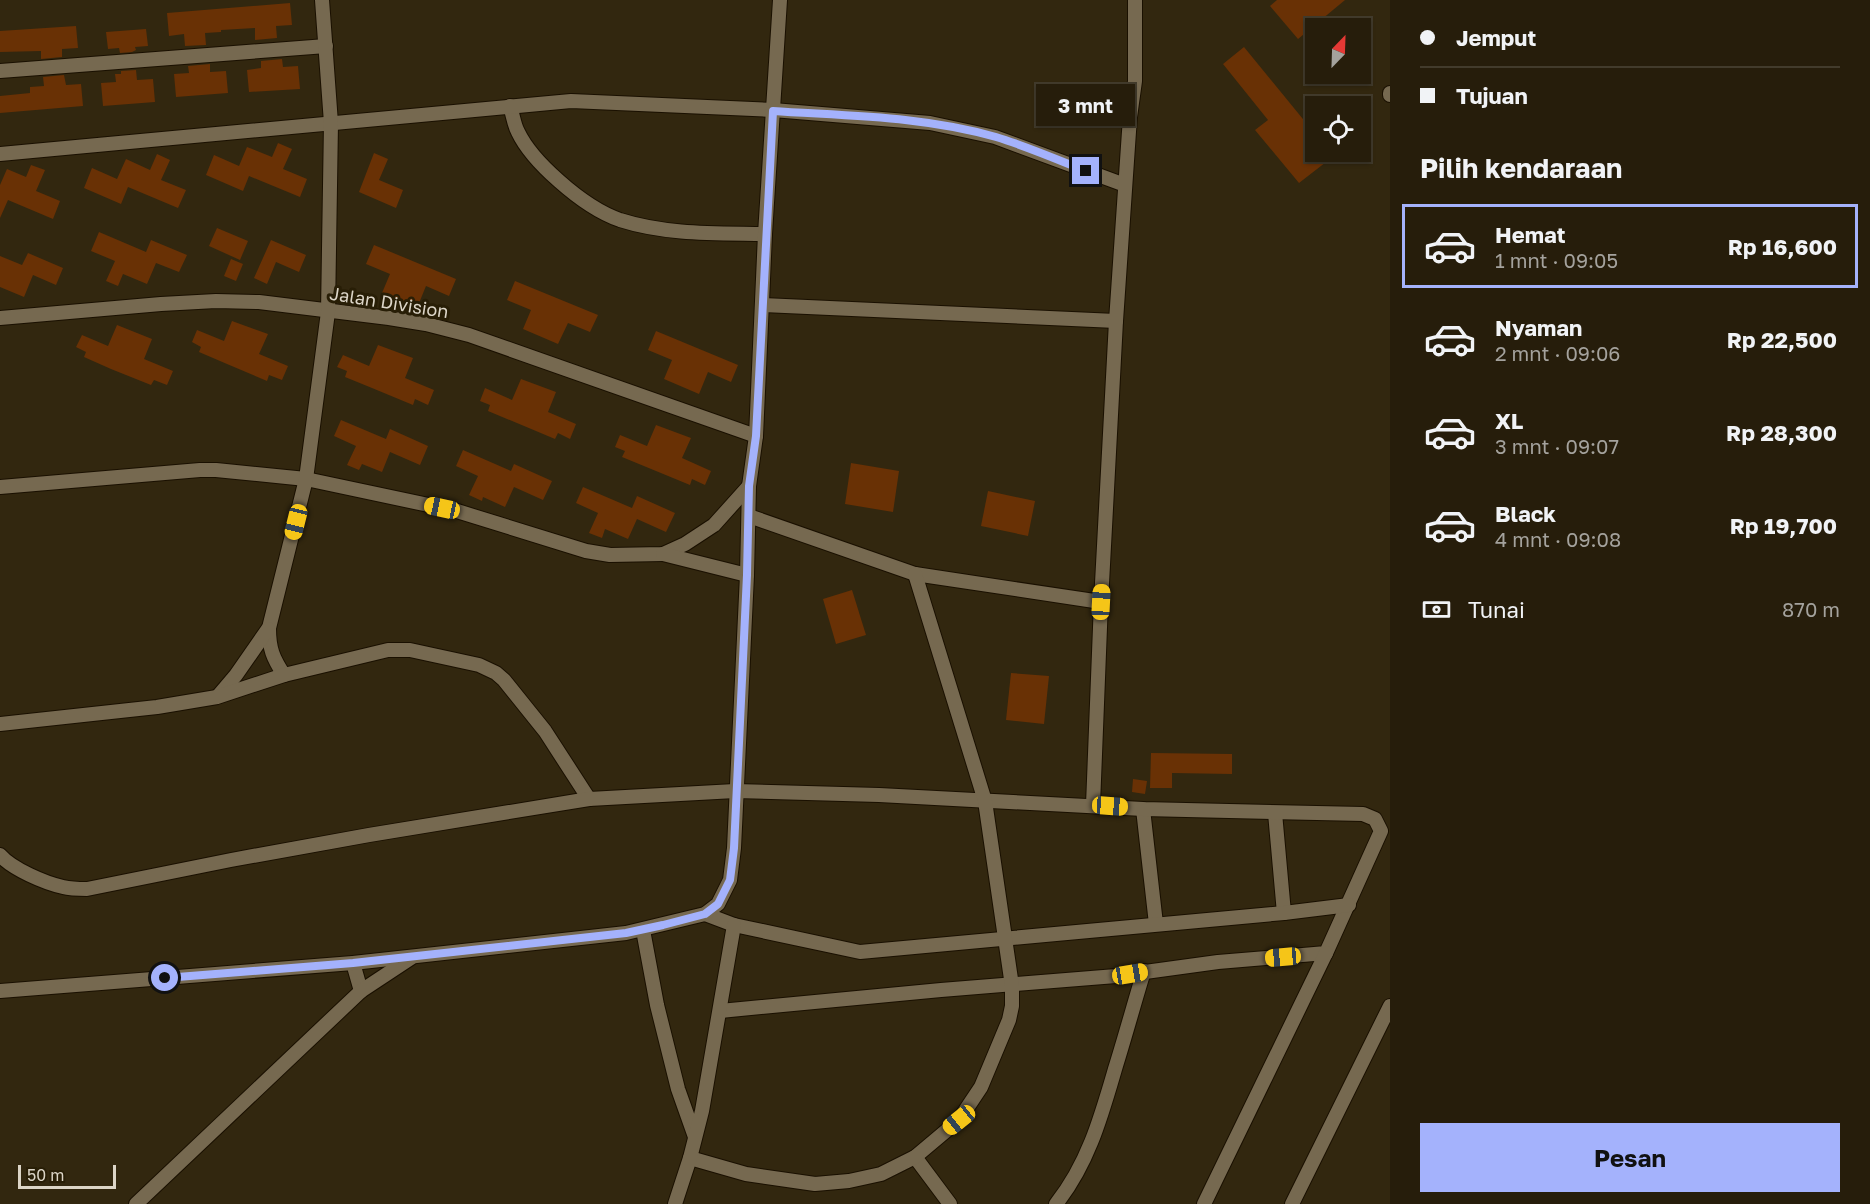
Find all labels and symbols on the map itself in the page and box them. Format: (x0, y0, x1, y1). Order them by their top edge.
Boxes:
north arrow (1305, 18, 1371, 84)
callout: 3 mnt (1036, 84, 1136, 126)
route end (1072, 157, 1099, 184)
street label: Jalan Division (328, 282, 450, 322)
car (423, 495, 461, 521)
car (283, 502, 309, 542)
car (1091, 584, 1111, 620)
car (1091, 796, 1129, 816)
car (1264, 946, 1302, 968)
car (1111, 962, 1149, 986)
route start (151, 964, 178, 991)
car (939, 1102, 979, 1138)
scale bar (18, 1162, 116, 1190)

